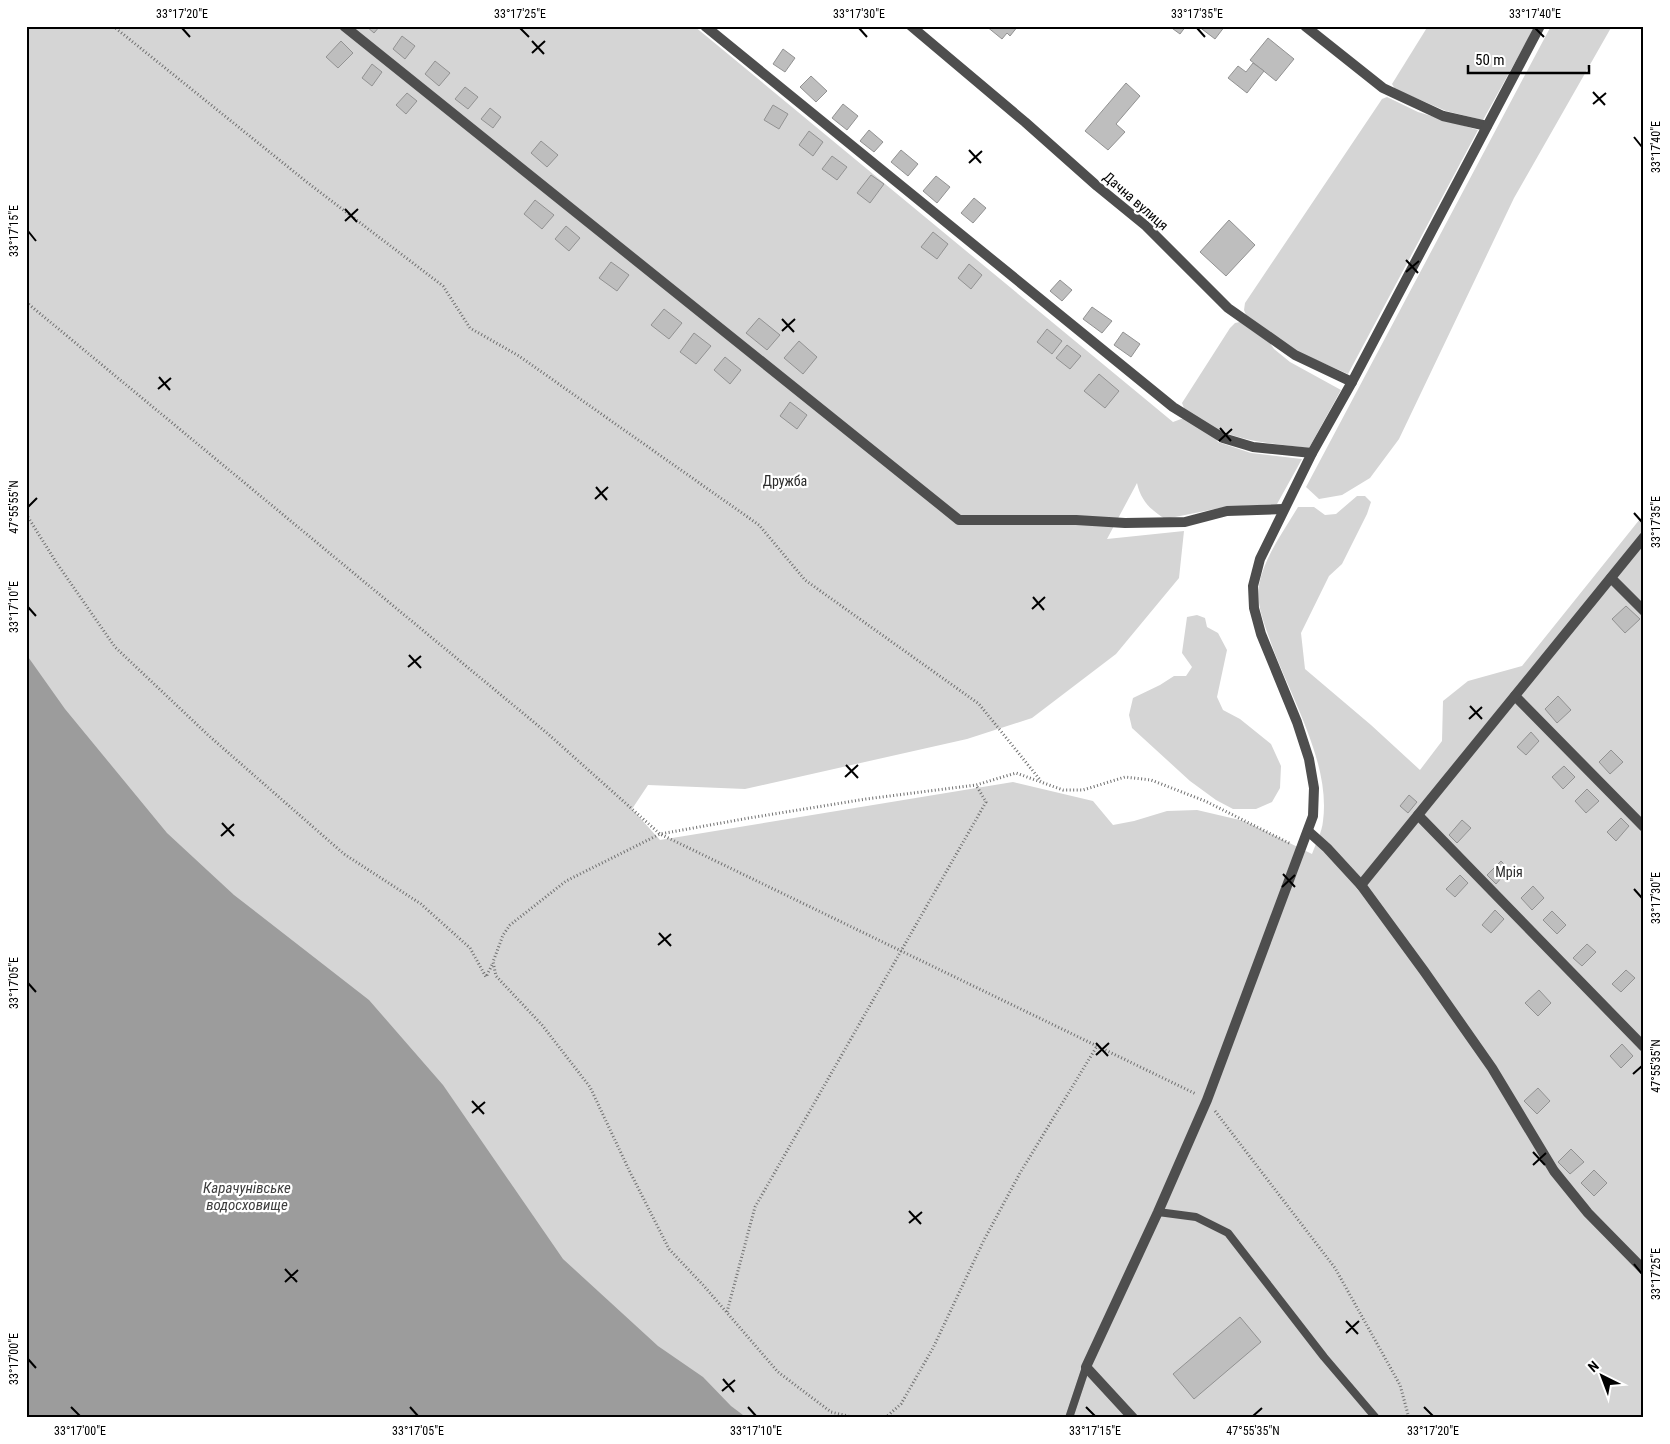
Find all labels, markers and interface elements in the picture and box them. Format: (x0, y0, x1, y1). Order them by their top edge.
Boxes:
text: 33°17'20"E (156, 7, 208, 21)
text: 33°17'25"E (494, 7, 546, 21)
text: 33°17'30"E (833, 7, 885, 21)
text: 33°17'35"E (1171, 7, 1223, 21)
text: 33°17'40"E (1509, 7, 1561, 21)
scale bar (1468, 42, 1589, 74)
text: 50 m (1475, 51, 1505, 69)
text: 33°17'40"E (1649, 121, 1663, 173)
street label: Дачна вулиця (1100, 168, 1172, 234)
text: 33°17'15"E (7, 205, 21, 257)
park label: Дружба (763, 473, 807, 489)
text: 47°55'55"N (7, 480, 21, 534)
text: 33°17'35"E (1649, 496, 1663, 548)
text: 33°17'10"E (7, 581, 21, 633)
park label: Мрія (1495, 864, 1523, 880)
text: 33°17'30"E (1649, 872, 1663, 924)
text: 33°17'05"E (7, 957, 21, 1009)
text: 47°55'35"N (1649, 1039, 1663, 1093)
water label: Карачунівське водосховище (203, 1179, 291, 1214)
text: 33°17'25"E (1649, 1248, 1663, 1300)
text: 33°17'00"E (7, 1333, 21, 1385)
north arrow (1578, 1352, 1628, 1402)
text: N (1585, 1358, 1602, 1375)
text: 33°17'00"E (54, 1424, 106, 1438)
text: 33°17'05"E (392, 1424, 444, 1438)
text: 33°17'10"E (730, 1424, 782, 1438)
text: 33°17'15"E (1069, 1424, 1121, 1438)
text: 47°55'35"N (1226, 1424, 1280, 1438)
text: 33°17'20"E (1407, 1424, 1459, 1438)

